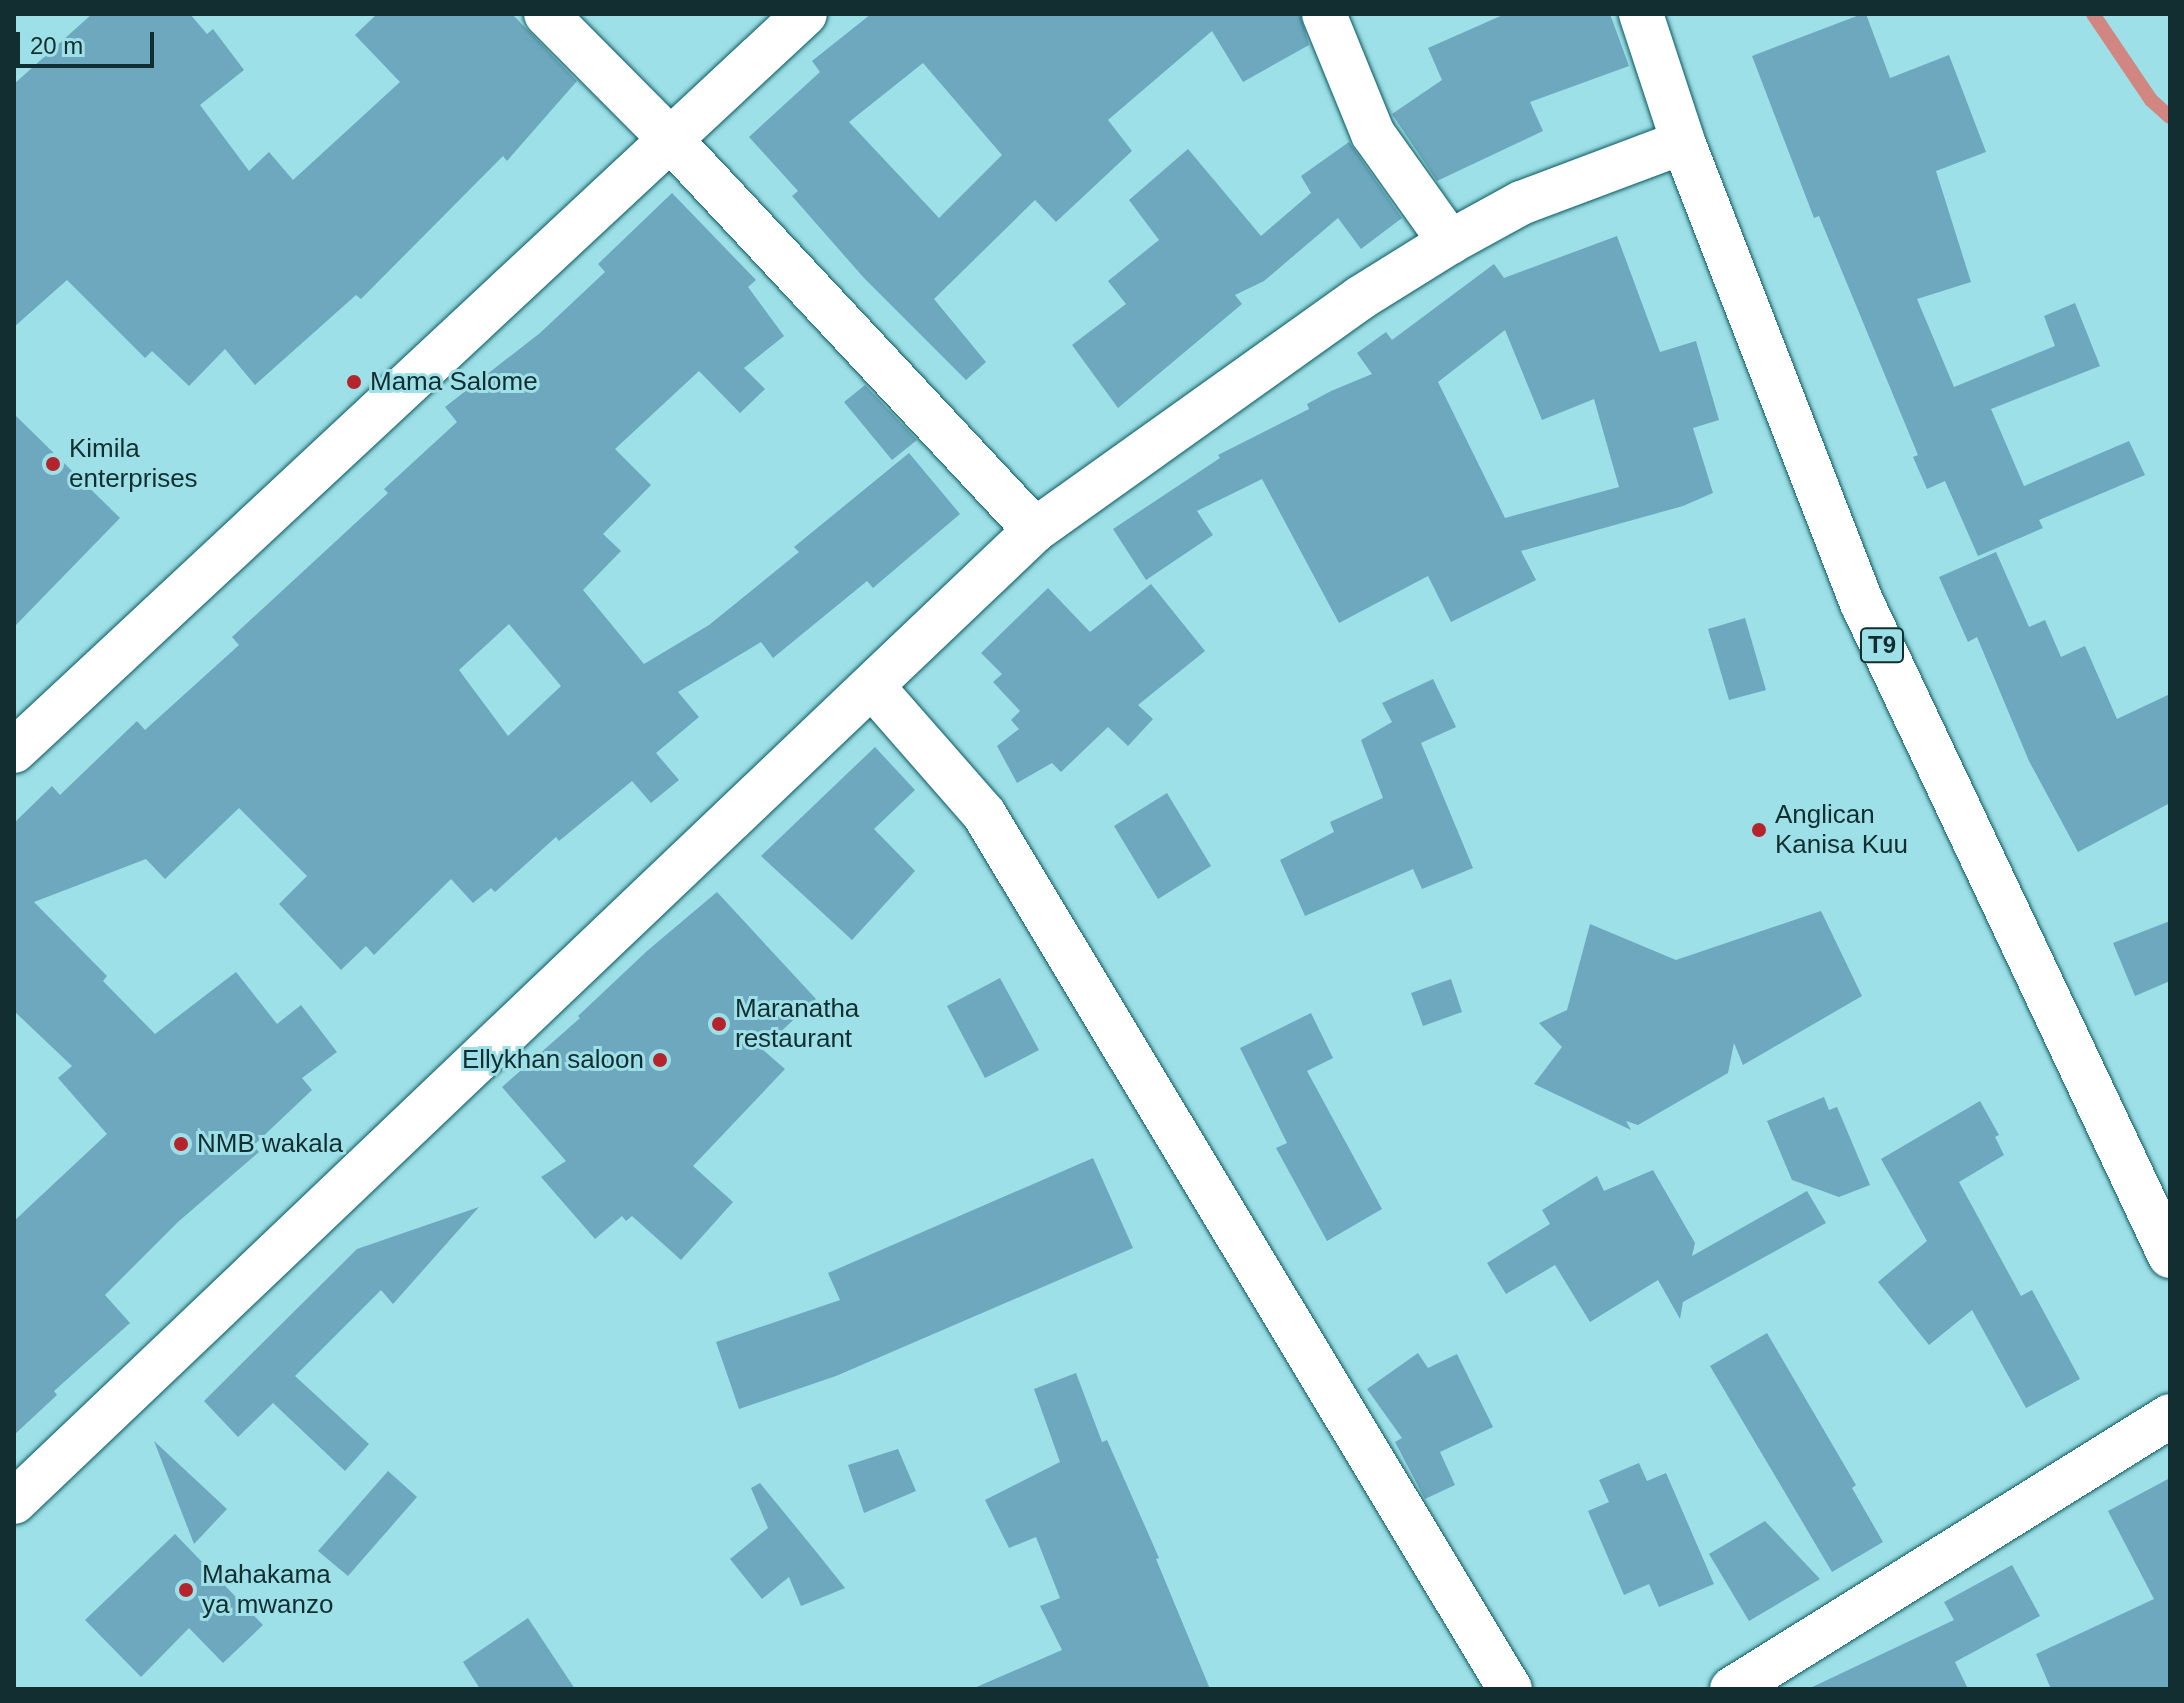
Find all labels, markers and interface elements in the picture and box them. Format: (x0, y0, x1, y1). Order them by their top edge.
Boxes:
scale bar (20, 16, 158, 66)
text: 20 m (30, 32, 83, 59)
place label: Mama Salome (370, 366, 538, 398)
marker: Mama Salome (345, 373, 363, 391)
place label: Kimila enterprises (69, 433, 198, 494)
marker: Kimila enterprises (44, 455, 62, 473)
road number: T9 (1858, 625, 1906, 665)
place label: Anglican Kanisa Kuu (1775, 799, 1908, 860)
marker: Anglican Kanisa Kuu (1750, 821, 1768, 839)
place label: Maranatha restaurant (735, 993, 859, 1054)
marker: Maranatha restaurant (710, 1015, 728, 1033)
place label: Ellykhan saloon (462, 1044, 644, 1076)
marker: Ellykhan saloon (651, 1051, 669, 1069)
place label: NMB wakala (197, 1128, 343, 1160)
marker: NMB wakala (172, 1135, 190, 1153)
place label: Mahakama ya mwanzo (202, 1559, 333, 1620)
marker: Mahakama ya mwanzo (177, 1581, 195, 1599)

